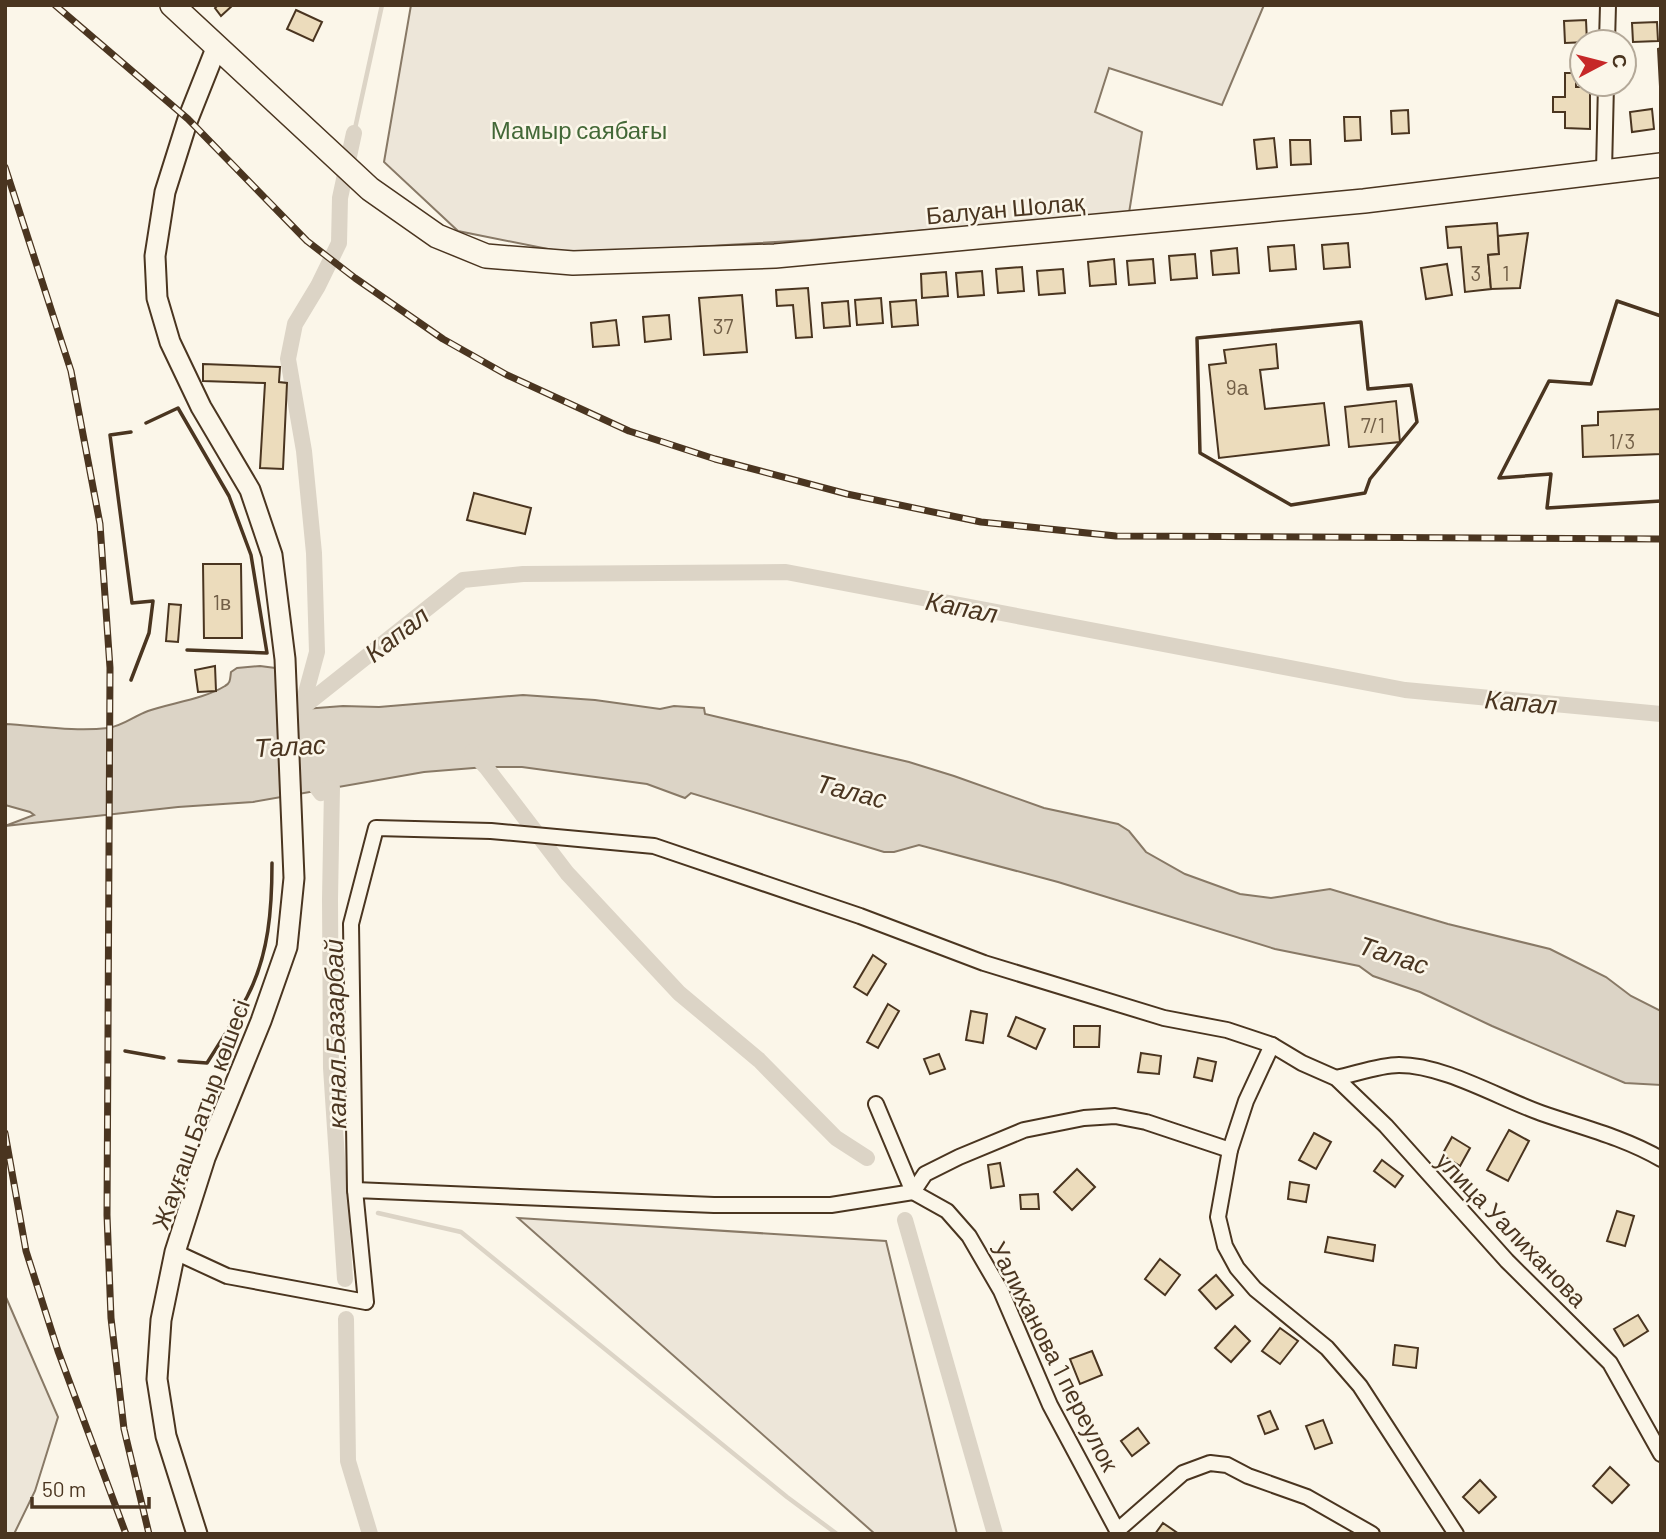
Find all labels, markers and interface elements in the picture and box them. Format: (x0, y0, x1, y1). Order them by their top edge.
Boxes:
north arrow (1568, 28, 1638, 98)
text: С (1608, 53, 1633, 69)
park label: Мамыр саябағы (491, 115, 667, 144)
street label: Балуан Шолақ (925, 187, 1086, 229)
house number: 3 (1471, 260, 1481, 285)
house number: 1 (1502, 260, 1510, 285)
house number: 37 (713, 313, 733, 338)
house number: 9а (1226, 374, 1249, 399)
house number: 7/1 (1361, 412, 1385, 437)
house number: 1/3 (1609, 428, 1635, 453)
water label: Капал (923, 584, 1001, 628)
house number: 1в (213, 589, 231, 614)
water label: Капал (358, 598, 434, 668)
water label: Капал (1483, 682, 1559, 720)
water label: Талас (253, 728, 327, 762)
water label: Талас (814, 766, 890, 814)
water label: Талас (1355, 928, 1433, 980)
water label: канал Базарбай (317, 939, 351, 1129)
street label: Жауғаш Батыр көшесі (145, 995, 255, 1233)
street label: улица Уалиханова (1431, 1145, 1594, 1313)
street label: Уалиханова 1 переулок (984, 1236, 1126, 1476)
scale bar (32, 1466, 149, 1510)
text: 50 m (42, 1476, 86, 1501)

